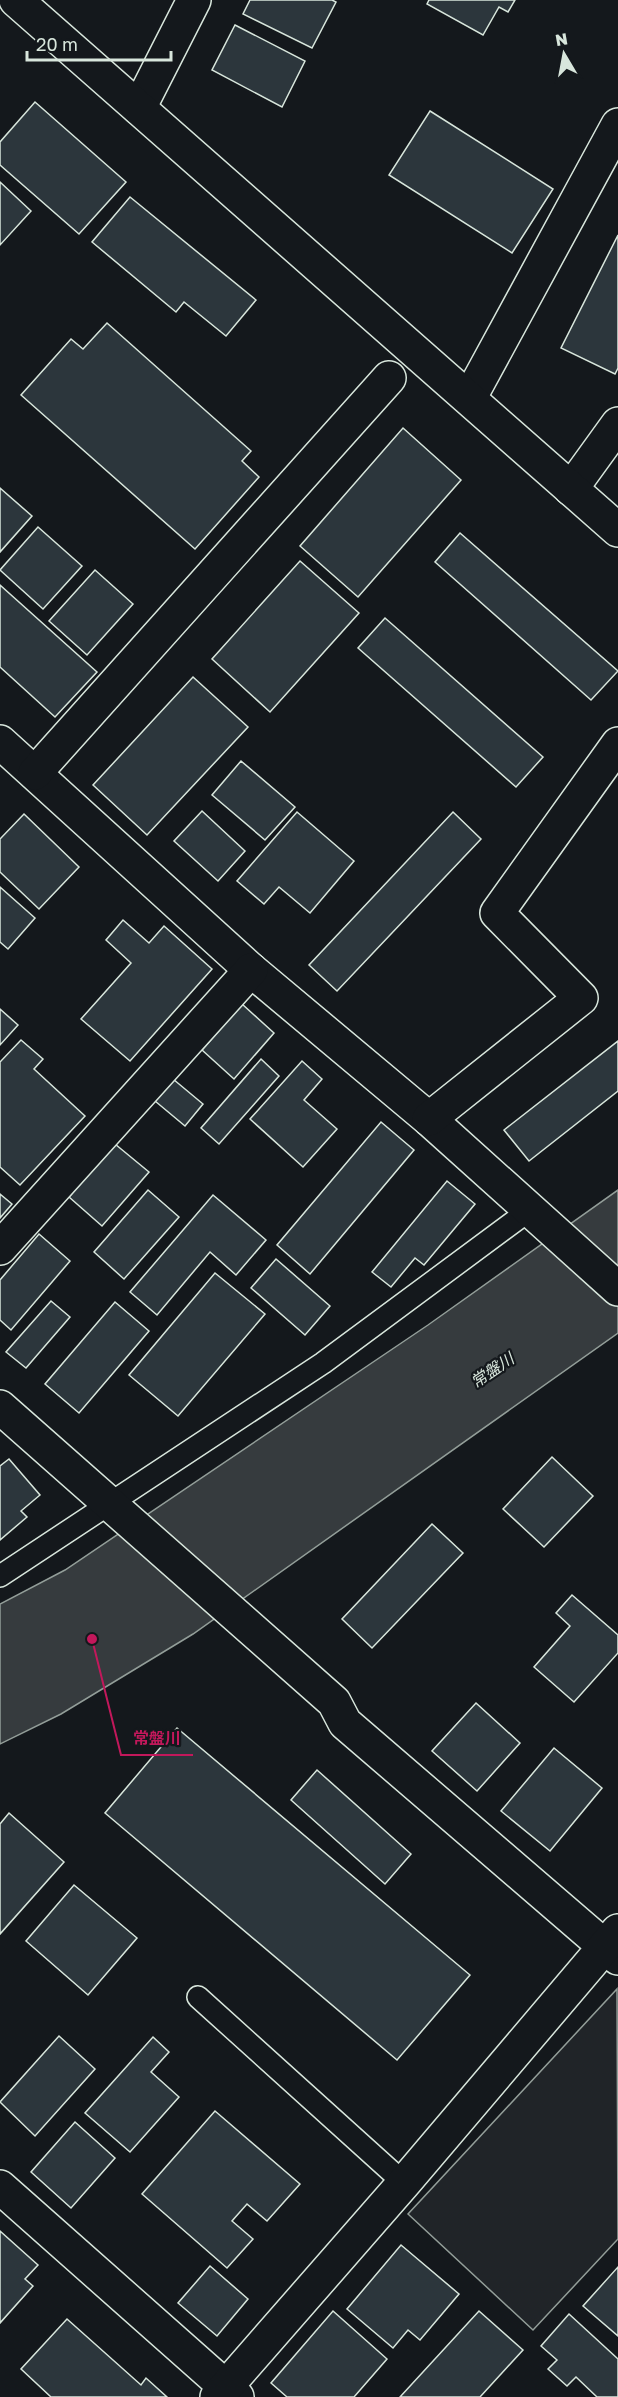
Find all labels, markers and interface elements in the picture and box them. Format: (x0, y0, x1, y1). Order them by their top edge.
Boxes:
scale bar (27, 24, 171, 62)
north arrow (534, 24, 594, 84)
text: N (554, 28, 569, 50)
text: 20 m (36, 33, 78, 55)
water label: 常盤川 (467, 1347, 519, 1392)
callout: 常盤川 (121, 1721, 193, 1755)
text: 常盤川 (133, 1728, 181, 1748)

